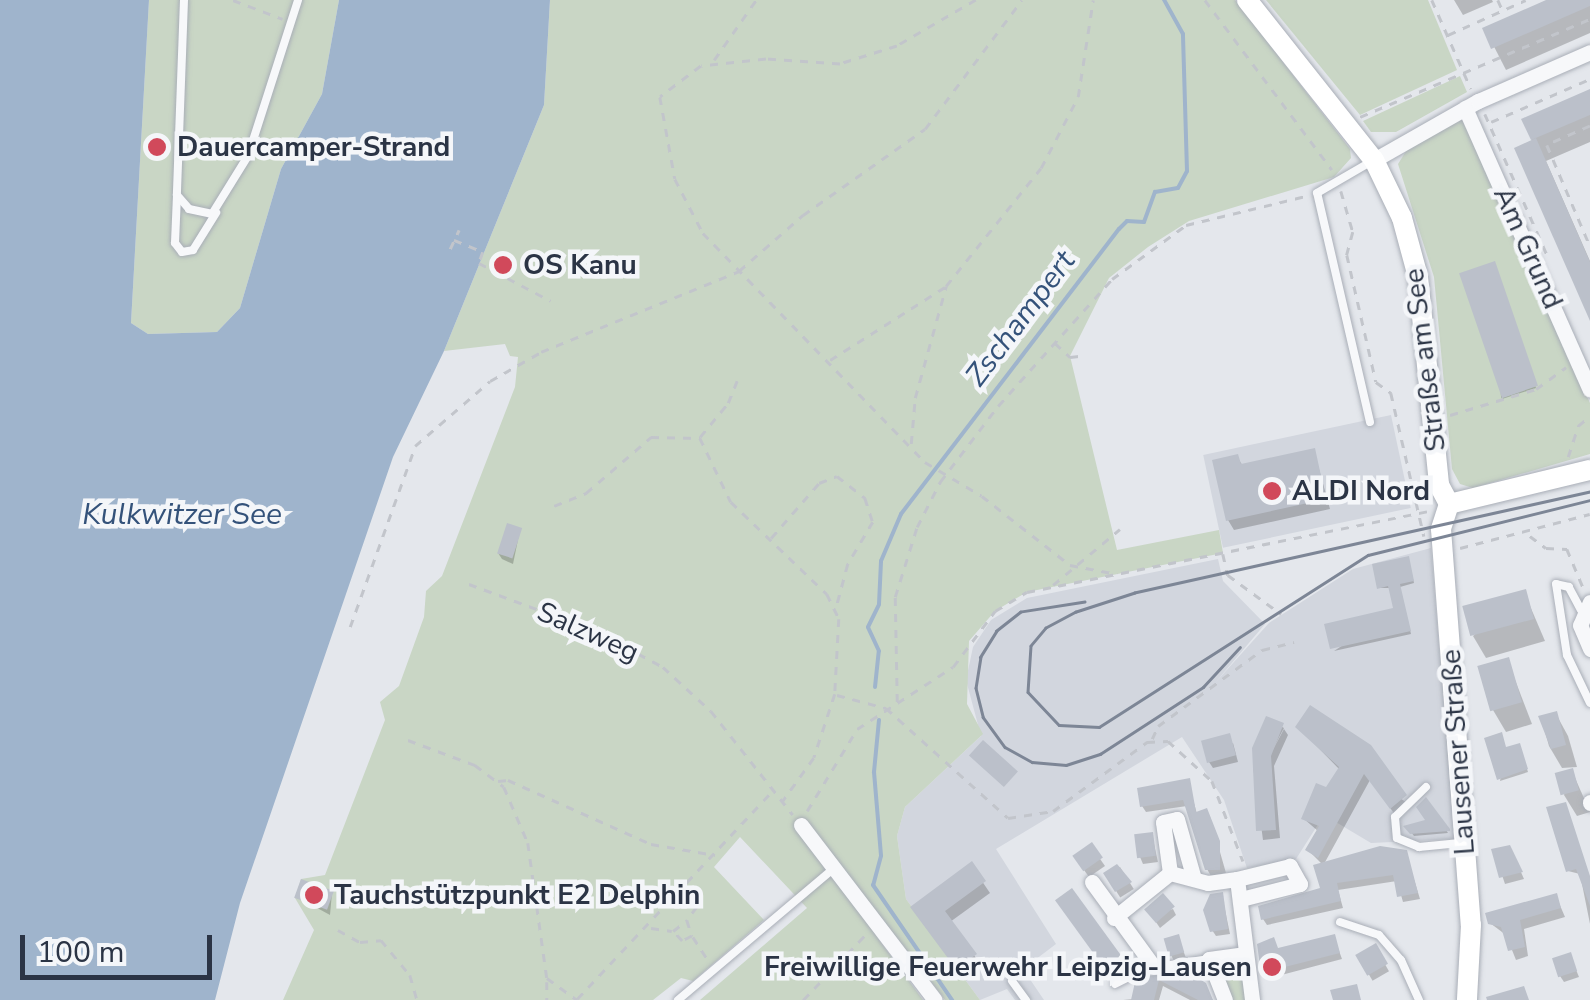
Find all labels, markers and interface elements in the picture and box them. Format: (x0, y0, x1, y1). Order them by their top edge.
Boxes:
place label: Dauercamper-Strand (177, 130, 450, 164)
marker: Dauercamper-Strand (146, 136, 168, 158)
street label: Am Grund (1486, 182, 1570, 314)
water label: Zschampert (959, 244, 1083, 394)
place label: OS Kanu (523, 248, 637, 282)
marker: OS Kanu (492, 254, 514, 276)
street label: Straße am See (1397, 267, 1453, 453)
place label: ALDI Nord (1292, 474, 1430, 508)
marker: ALDI Nord (1261, 480, 1283, 502)
water label: Kulkwitzer See (82, 497, 282, 533)
street label: Salzweg (532, 595, 644, 669)
street label: Lausener Straße (1434, 648, 1482, 856)
place label: Tauchstützpunkt E2 Delphin (334, 878, 700, 912)
marker: Tauchstützpunkt E2 Delphin (303, 884, 325, 906)
scale bar (25, 915, 218, 977)
text: 100 m (37, 932, 124, 973)
place label: Freiwillige Feuerwehr Leipzig-Lausen (764, 950, 1252, 984)
marker: Freiwillige Feuerwehr Leipzig-Lausen (1261, 956, 1283, 978)

